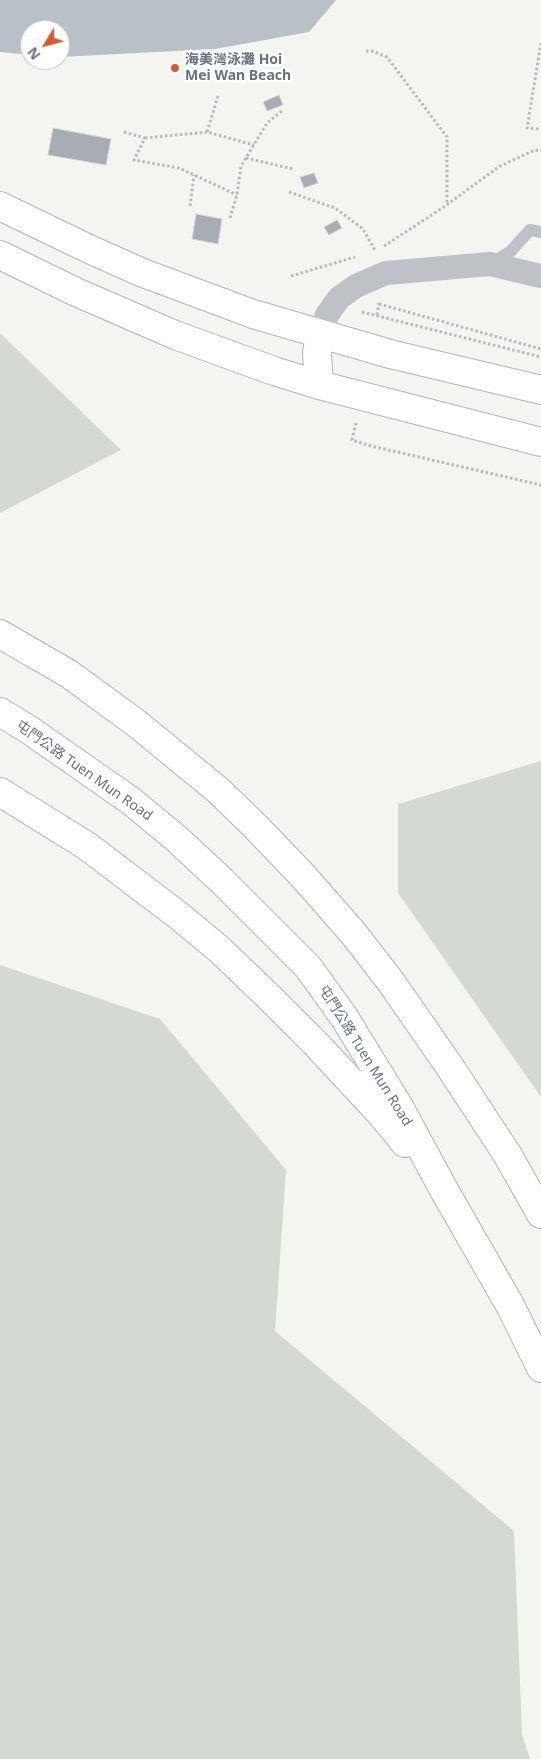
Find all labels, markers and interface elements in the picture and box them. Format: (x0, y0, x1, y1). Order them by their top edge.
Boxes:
north arrow (20, 20, 70, 70)
text: N (22, 43, 44, 64)
place label: 海美灣泳灘 Hoi Mei Wan Beach (185, 52, 291, 84)
marker: 海美灣泳灘 Hoi Mei Wan Beach (169, 62, 181, 74)
street label: 屯門公路 Tuen Mun Road (12, 717, 156, 825)
street label: 屯門公路 Tuen Mun Road (315, 982, 415, 1130)

